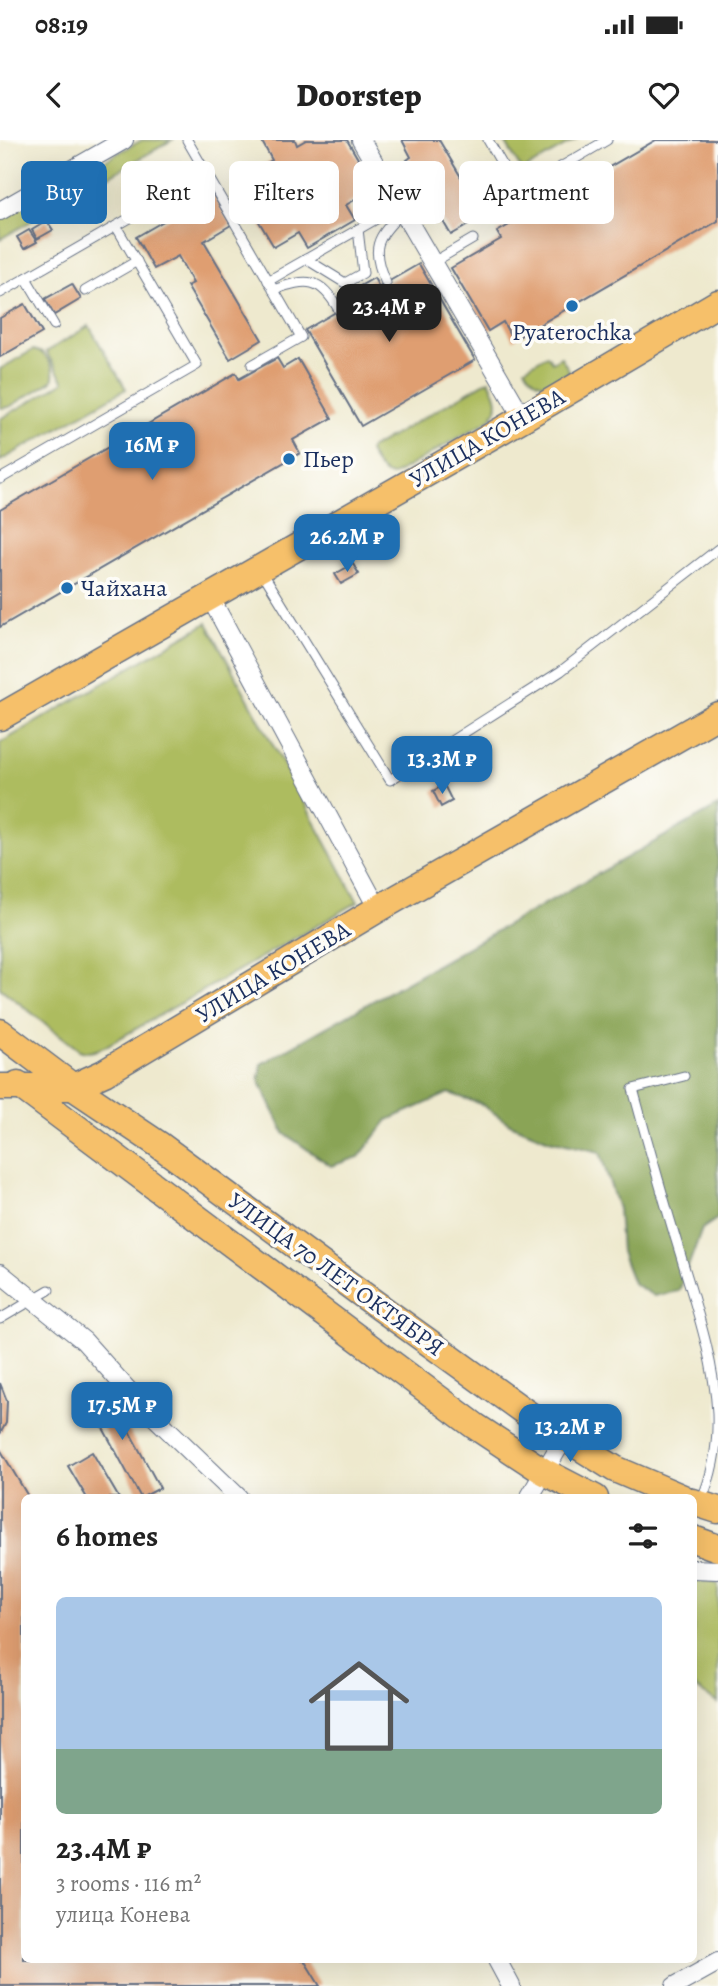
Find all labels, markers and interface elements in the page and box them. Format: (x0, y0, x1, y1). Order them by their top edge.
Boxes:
text: 08:19 (35, 7, 88, 42)
text: Doorstep (296, 73, 422, 117)
icon: back (35, 76, 73, 114)
icon: heart (645, 76, 683, 114)
chip: Buy (21, 161, 107, 224)
chip: Rent (121, 161, 215, 224)
chip: Filters (229, 161, 339, 224)
chip: New (353, 161, 445, 224)
chip: Apartment (459, 161, 614, 224)
pin: 23.4M ₽ (324, 284, 454, 344)
text: 23.4M ₽ (352, 291, 426, 322)
marker: Pyaterochka (564, 298, 580, 314)
place label: Pyaterochka (512, 316, 633, 348)
street label: УЛИЦА КОНЕВА (403, 380, 571, 495)
pin: 16M ₽ (103, 422, 201, 482)
text: 16M ₽ (125, 429, 179, 460)
place label: Пьер (303, 443, 354, 475)
marker: Пьер (281, 451, 297, 467)
pin: 26.2M ₽ (282, 514, 412, 574)
text: 26.2M ₽ (310, 521, 384, 552)
place label: Чайхана (81, 572, 167, 604)
marker: Чайхана (59, 580, 75, 596)
pin: 13.3M ₽ (377, 736, 507, 796)
text: 13.3M ₽ (407, 743, 477, 774)
street label: УЛИЦА КОНЕВА (190, 913, 357, 1031)
street label: УЛИЦА 70 ЛЕТ ОКТЯБРЯ (222, 1185, 450, 1363)
pin: 17.5M ₽ (57, 1382, 187, 1442)
text: 17.5M ₽ (87, 1389, 157, 1420)
pin: 13.2M ₽ (505, 1404, 635, 1464)
text: 13.2M ₽ (535, 1411, 605, 1442)
text: 6 homes (56, 1516, 158, 1556)
icon: filters (624, 1517, 662, 1555)
icon: home (296, 1643, 422, 1769)
text: 23.4M ₽ (56, 1828, 151, 1868)
text: 3 rooms · 116 m² (56, 1868, 201, 1899)
text: улица Конева (56, 1899, 190, 1930)

